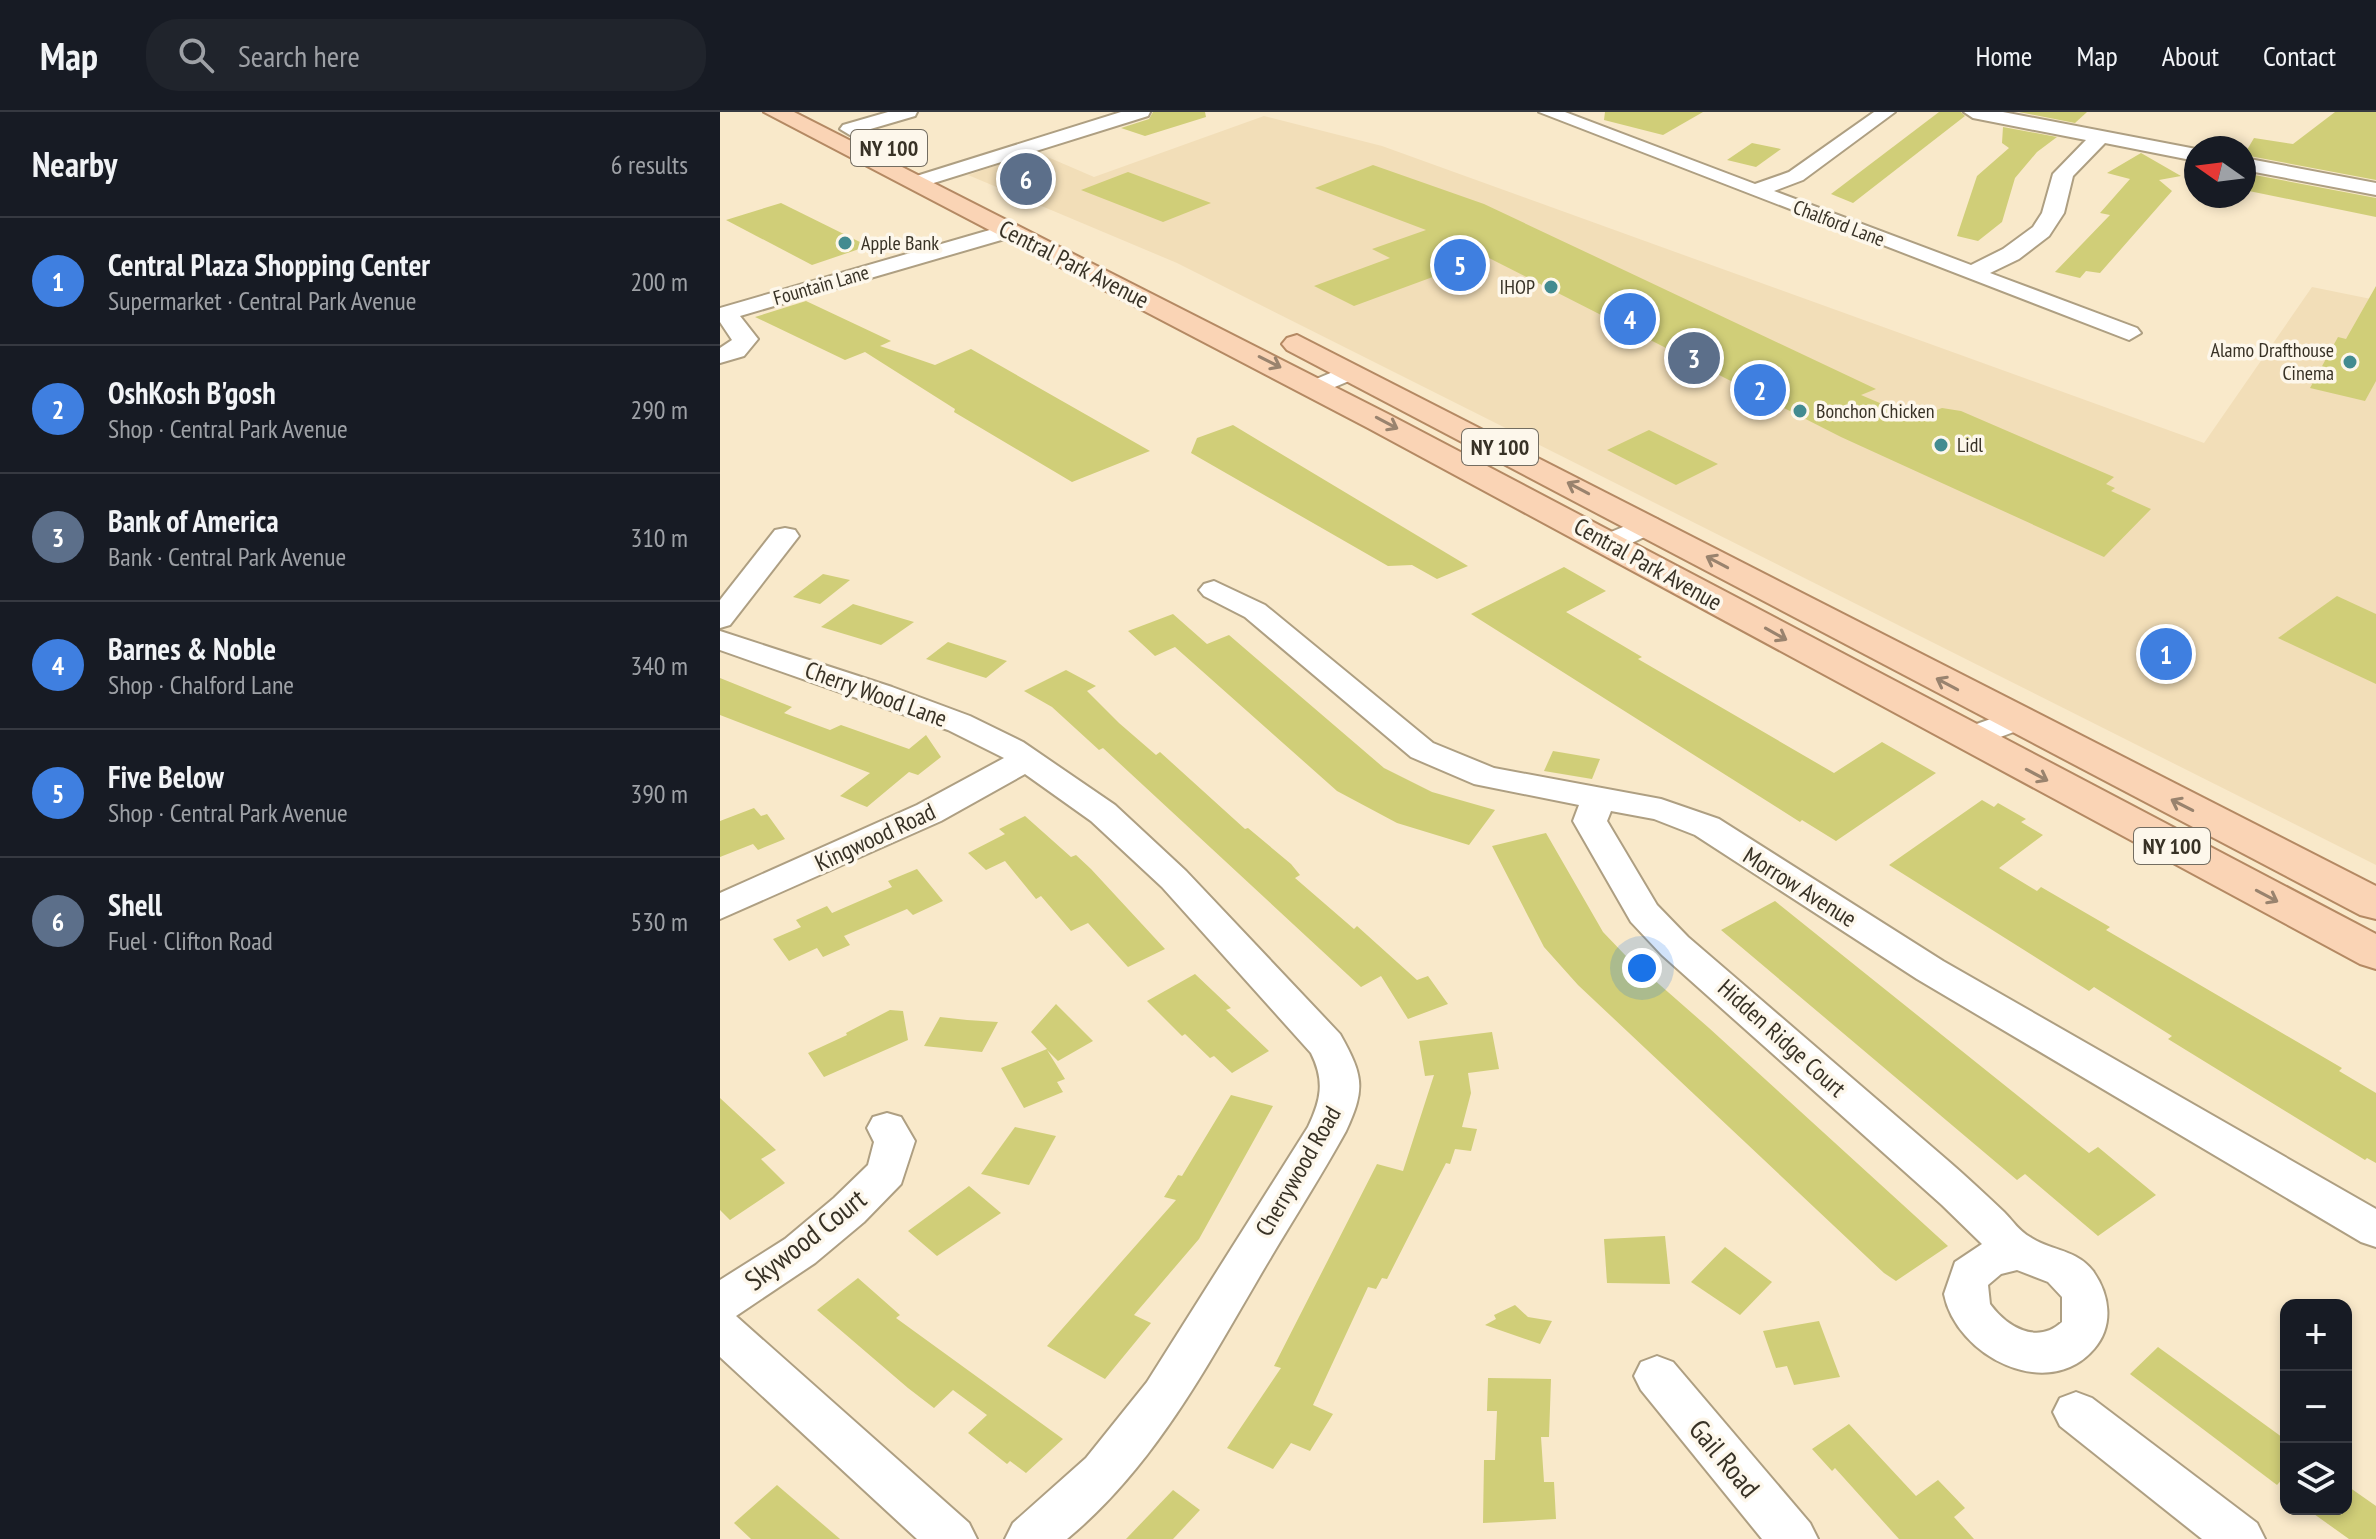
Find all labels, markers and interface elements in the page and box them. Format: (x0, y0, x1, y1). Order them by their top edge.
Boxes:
search box (146, 19, 706, 91)
text: Map (40, 31, 98, 80)
icon: search (174, 33, 218, 77)
text: Search here (238, 36, 360, 75)
text: Home (1976, 37, 2032, 74)
text: Map (2076, 37, 2118, 74)
text: About (2162, 37, 2219, 74)
text: Contact (2263, 37, 2336, 74)
road number: NY 100 (851, 130, 927, 166)
north arrow (2184, 136, 2256, 208)
text: Nearby (32, 142, 117, 186)
text: 6 results (611, 148, 688, 181)
pin: 6 (1000, 149, 1052, 209)
street label: Chalford Lane (1790, 194, 1888, 252)
street label: Central Park Avenue (994, 213, 1154, 315)
place label: Apple Bank (861, 230, 939, 256)
marker: Apple Bank (836, 234, 854, 252)
pin: 5 (1434, 235, 1486, 295)
text: Central Plaza Shopping Center (108, 245, 430, 284)
street label: Fountain Lane (770, 259, 872, 311)
text: 1 (52, 265, 64, 298)
text: 200 m (630, 265, 688, 298)
place label: IHOP (1500, 274, 1535, 300)
marker: IHOP (1542, 278, 1560, 296)
text: Supermarket · Central Park Avenue (108, 284, 416, 317)
pin: 4 (1604, 289, 1656, 349)
pin: 3 (1668, 328, 1720, 388)
place label: Alamo Drafthouse Cinema (2210, 337, 2334, 386)
marker: Alamo Drafthouse Cinema (2341, 353, 2359, 371)
one-way arrow (1258, 355, 1282, 370)
pin: 2 (1734, 360, 1786, 420)
text: OshKosh B'gosh (108, 373, 276, 412)
text: 2 (52, 393, 64, 426)
text: 290 m (630, 393, 688, 426)
place label: Bonchon Chicken (1816, 398, 1934, 424)
marker: Bonchon Chicken (1791, 402, 1809, 420)
text: Shop · Central Park Avenue (108, 412, 348, 445)
one-way arrow (1375, 415, 1399, 431)
road number: NY 100 (1462, 429, 1538, 465)
place label: Lidl (1957, 432, 1983, 458)
marker: Lidl (1932, 436, 1950, 454)
one-way arrow (1567, 480, 1591, 495)
text: Bank of America (108, 501, 279, 540)
street label: Central Park Avenue (1569, 511, 1727, 617)
text: 3 (52, 521, 64, 554)
text: 310 m (630, 521, 688, 554)
text: Bank · Central Park Avenue (108, 540, 346, 573)
one-way arrow (1706, 553, 1730, 569)
pin: 1 (2140, 624, 2192, 684)
one-way arrow (1764, 627, 1787, 643)
text: Barnes & Noble (108, 629, 276, 668)
text: 4 (52, 649, 64, 682)
text: 340 m (630, 649, 688, 682)
street label: Cherry Wood Lane (801, 654, 951, 734)
text: Shop · Chalford Lane (108, 668, 294, 701)
one-way arrow (1935, 675, 1959, 691)
text: Five Below (108, 757, 224, 796)
one-way arrow (2025, 768, 2049, 783)
text: 5 (52, 777, 64, 810)
text: 390 m (630, 777, 688, 810)
text: Shop · Central Park Avenue (108, 796, 348, 829)
street label: Kingwood Road (810, 796, 940, 878)
one-way arrow (2170, 797, 2194, 812)
road number: NY 100 (2134, 828, 2210, 864)
street label: Morrow Avenue (1738, 840, 1862, 934)
text: Shell (108, 885, 162, 924)
one-way arrow (2255, 888, 2279, 904)
text: 6 (52, 905, 64, 938)
text: 530 m (630, 905, 688, 938)
text: Fuel · Clifton Road (108, 924, 273, 957)
your location (1622, 948, 1662, 988)
street label: Hidden Ridge Court (1712, 972, 1853, 1104)
street label: Cherrywood Road (1248, 1100, 1348, 1242)
street label: Skywood Court (737, 1180, 874, 1298)
map controls (2280, 1299, 2352, 1515)
button: + (2280, 1299, 2352, 1371)
button: − (2280, 1371, 2352, 1443)
street label: Gail Road (1681, 1411, 1769, 1505)
button: layers (2280, 1443, 2352, 1515)

